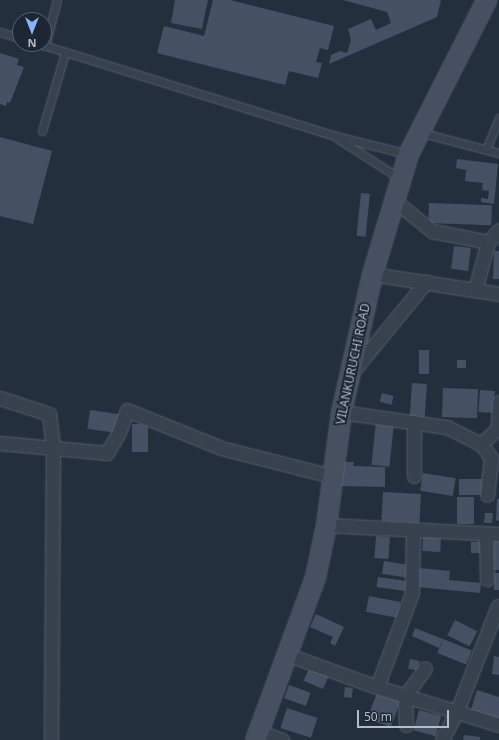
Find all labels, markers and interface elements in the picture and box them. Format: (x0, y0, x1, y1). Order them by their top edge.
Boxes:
north arrow (12, 12, 52, 52)
text: N (28, 36, 36, 51)
street label: VILANKURUCHI ROAD (333, 302, 373, 426)
scale bar (359, 702, 451, 728)
text: 50 m (364, 708, 392, 725)

